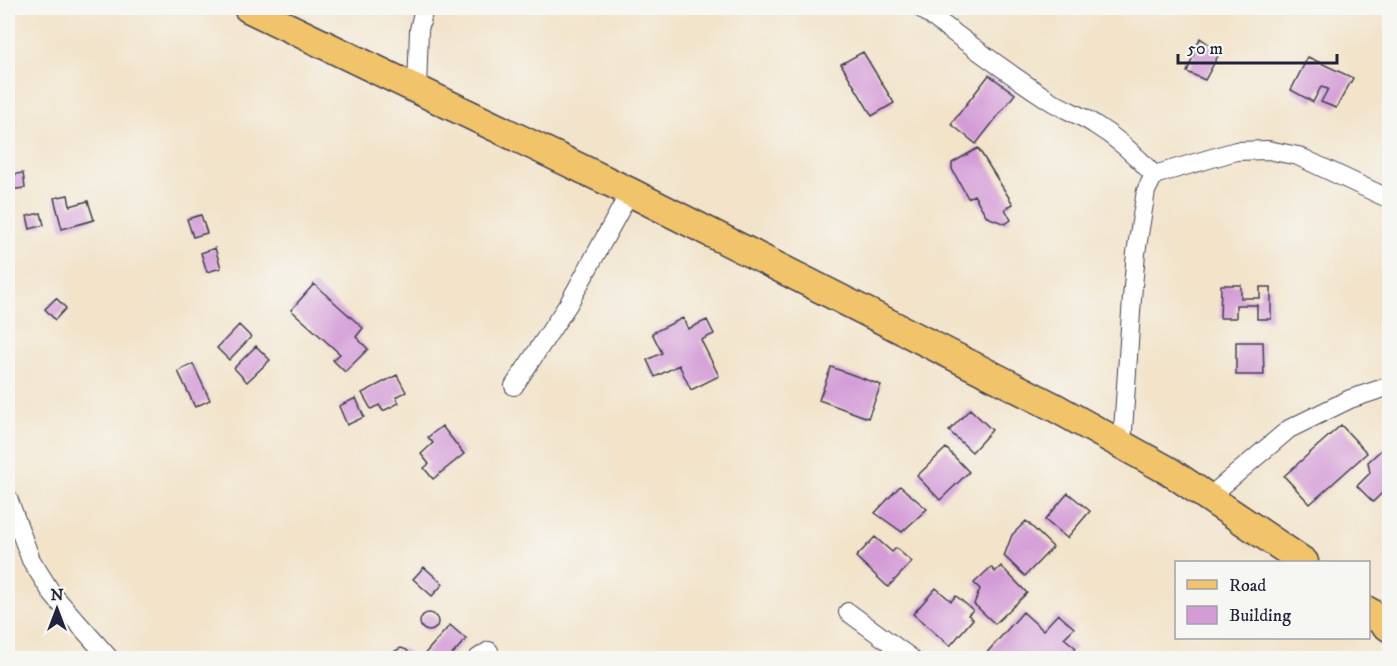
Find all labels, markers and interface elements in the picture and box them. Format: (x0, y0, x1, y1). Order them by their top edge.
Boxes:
scale bar (1178, 27, 1337, 65)
text: 50 m (1187, 38, 1223, 60)
legend (1175, 561, 1370, 639)
text: Road (1229, 575, 1266, 597)
north arrow (27, 579, 87, 639)
text: N (50, 585, 64, 605)
text: Building (1229, 605, 1291, 627)

